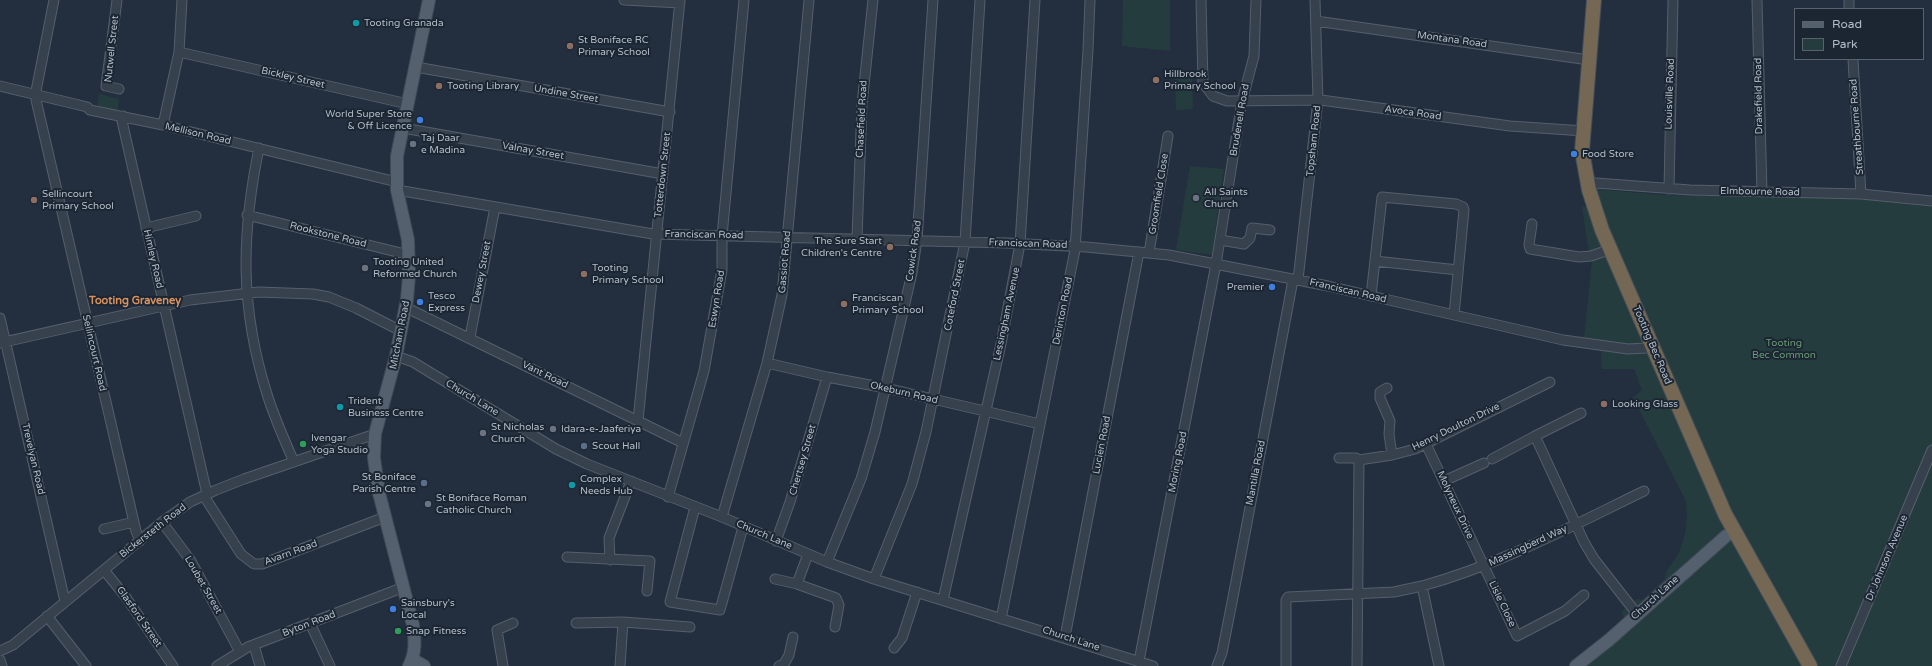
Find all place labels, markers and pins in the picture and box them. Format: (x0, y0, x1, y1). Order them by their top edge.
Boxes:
place label: Tooting Granada (364, 17, 444, 29)
marker: Tooting Granada (351, 18, 361, 28)
place label: St Boniface RC Primary School (578, 34, 650, 58)
marker: St Boniface RC Primary School (565, 41, 575, 51)
place label: Hillbrook Primary School (1164, 68, 1236, 92)
marker: Hillbrook Primary School (1151, 75, 1161, 85)
place label: Tooting Library (447, 80, 519, 92)
marker: Tooting Library (434, 81, 444, 91)
place label: World Super Store & Off Licence (325, 108, 412, 132)
marker: World Super Store & Off Licence (415, 115, 425, 125)
place label: Taj Daar e Madina (421, 132, 465, 156)
marker: Taj Daar e Madina (408, 139, 418, 149)
place label: Food Store (1582, 148, 1634, 160)
marker: Food Store (1569, 149, 1579, 159)
place label: All Saints Church (1204, 186, 1248, 210)
place label: Sellincourt Primary School (42, 188, 114, 212)
marker: All Saints Church (1191, 193, 1201, 203)
marker: Sellincourt Primary School (29, 195, 39, 205)
place label: The Sure Start Children's Centre (801, 235, 882, 258)
marker: The Sure Start Children's Centre (885, 242, 895, 252)
place label: Tooting United Reformed Church (373, 256, 457, 280)
place label: Tooting Primary School (592, 262, 664, 286)
marker: Tooting United Reformed Church (360, 263, 370, 273)
marker: Tooting Primary School (579, 269, 589, 279)
place label: Premier (1227, 281, 1264, 293)
marker: Premier (1267, 282, 1277, 292)
place label: Tesco Express (428, 290, 465, 314)
place label: Franciscan Primary School (852, 292, 924, 316)
marker: Tesco Express (415, 297, 425, 307)
marker: Franciscan Primary School (839, 299, 849, 309)
place label: Trident Business Centre (348, 395, 424, 418)
place label: Looking Glass (1612, 398, 1678, 410)
marker: Looking Glass (1599, 399, 1609, 409)
marker: Trident Business Centre (335, 402, 345, 412)
place label: St Nicholas Church (491, 421, 544, 444)
place label: Idara-e-Jaaferiya (561, 423, 641, 435)
marker: Idara-e-Jaaferiya (548, 424, 558, 434)
marker: St Nicholas Church (478, 428, 488, 438)
place label: Ivengar Yoga Studio (311, 432, 368, 456)
marker: Ivengar Yoga Studio (298, 439, 308, 449)
place label: Scout Hall (592, 440, 640, 452)
marker: Scout Hall (579, 441, 589, 451)
place label: St Boniface Parish Centre (353, 471, 416, 494)
place label: Complex Needs Hub (580, 473, 633, 496)
marker: St Boniface Parish Centre (419, 478, 429, 488)
marker: Complex Needs Hub (567, 480, 577, 490)
place label: St Boniface Roman Catholic Church (436, 492, 527, 516)
marker: St Boniface Roman Catholic Church (423, 499, 433, 509)
place label: Sainsbury's Local (401, 597, 455, 620)
marker: Sainsbury's Local (388, 604, 398, 614)
place label: Snap Fitness (406, 625, 466, 637)
marker: Snap Fitness (393, 626, 403, 636)

